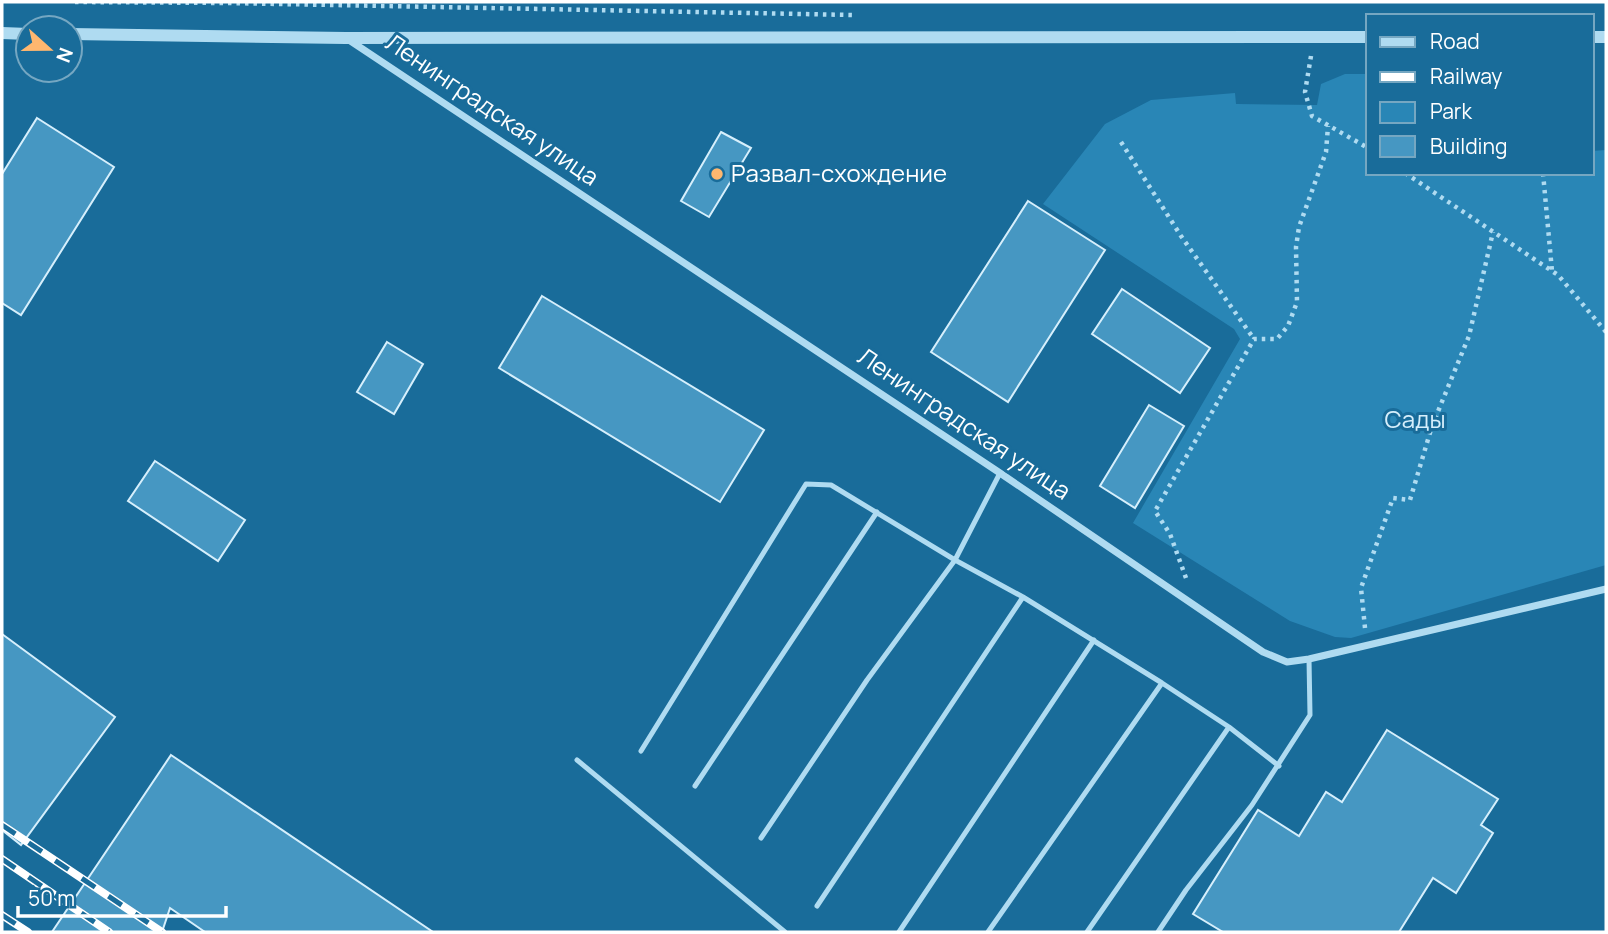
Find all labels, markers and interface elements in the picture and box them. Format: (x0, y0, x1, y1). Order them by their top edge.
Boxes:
north arrow (14, 14, 84, 84)
legend (1366, 14, 1594, 175)
street label: Ленинградская улица (380, 25, 606, 192)
text: Road (1430, 27, 1480, 55)
text: N (50, 44, 79, 66)
text: Railway (1430, 62, 1502, 90)
text: Park (1430, 97, 1472, 125)
text: Building (1430, 132, 1507, 160)
place label: Развал-схождение (731, 156, 947, 189)
marker: Развал-схождение (709, 166, 725, 182)
street label: Ленинградская улица (852, 339, 1078, 506)
park label: Сады (1385, 402, 1445, 435)
scale bar (18, 874, 226, 918)
text: 50 m (28, 884, 75, 912)

